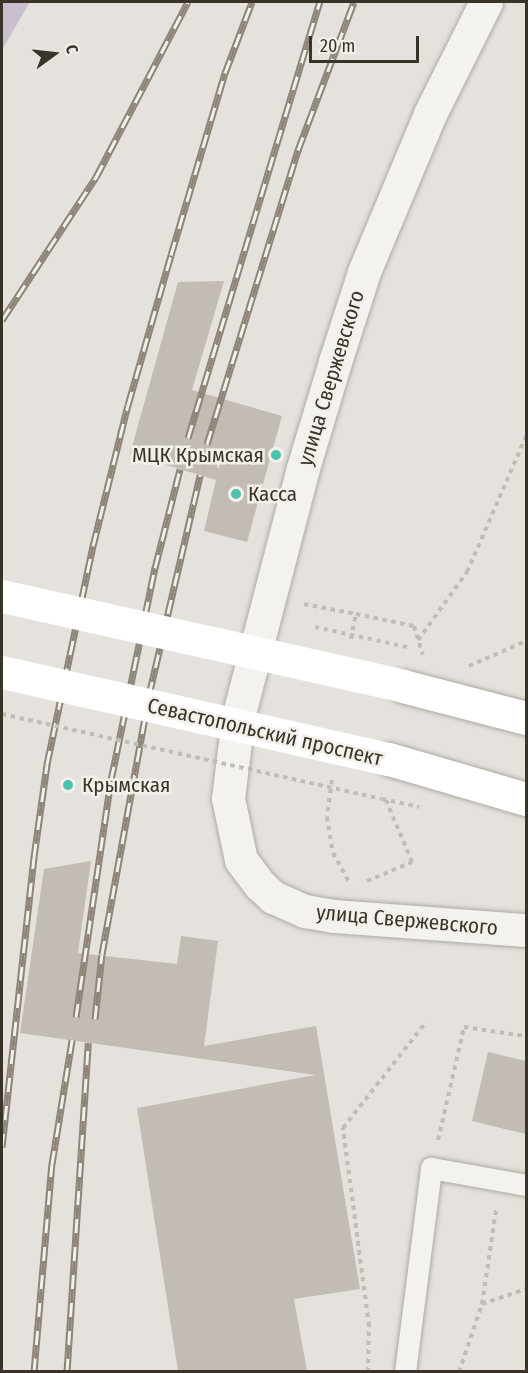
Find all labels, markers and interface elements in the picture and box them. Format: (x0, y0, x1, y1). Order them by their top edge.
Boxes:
north arrow (24, 24, 84, 84)
scale bar (312, 24, 422, 62)
text: 20 m (320, 35, 355, 57)
text: С (62, 43, 82, 56)
street label: улица Свержевского (292, 287, 370, 469)
place label: МЦК Крымская (132, 442, 264, 468)
marker: МЦК Крымская (269, 448, 283, 462)
place label: Касса (248, 481, 297, 507)
marker: Касса (229, 487, 243, 501)
street label: Севастопольский проспект (145, 693, 385, 771)
place label: Крымская (82, 772, 170, 798)
marker: Крымская (59, 776, 77, 794)
street label: улица Свержевского (315, 900, 499, 940)

